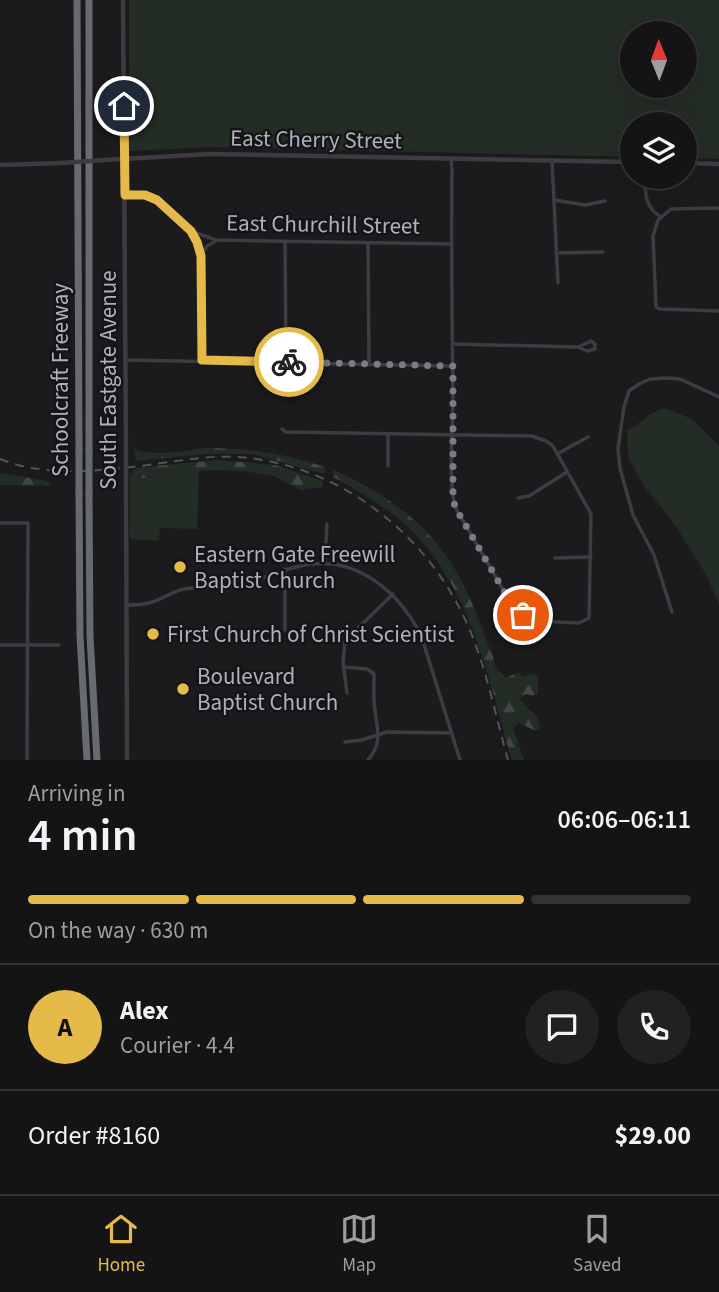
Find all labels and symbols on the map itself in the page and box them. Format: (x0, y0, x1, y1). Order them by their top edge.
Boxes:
north arrow (620, 21, 696, 98)
pin (94, 76, 154, 136)
street label: East Cherry Street (230, 122, 402, 158)
street label: East Churchill Street (226, 206, 420, 243)
street label: South Eastgate Avenue (92, 270, 125, 490)
street label: Schoolcraft Freeway (44, 283, 77, 477)
courier (254, 327, 324, 397)
place label: Eastern Gate Freewill Baptist Church (194, 538, 395, 597)
marker: Eastern Gate Freewill Baptist Church (172, 559, 188, 575)
pin (493, 585, 553, 645)
place label: First Church of Christ Scientist (167, 618, 455, 651)
marker: First Church of Christ Scientist (145, 626, 161, 642)
place label: Boulevard Baptist Church (197, 660, 338, 719)
marker: Boulevard Baptist Church (175, 681, 191, 697)

